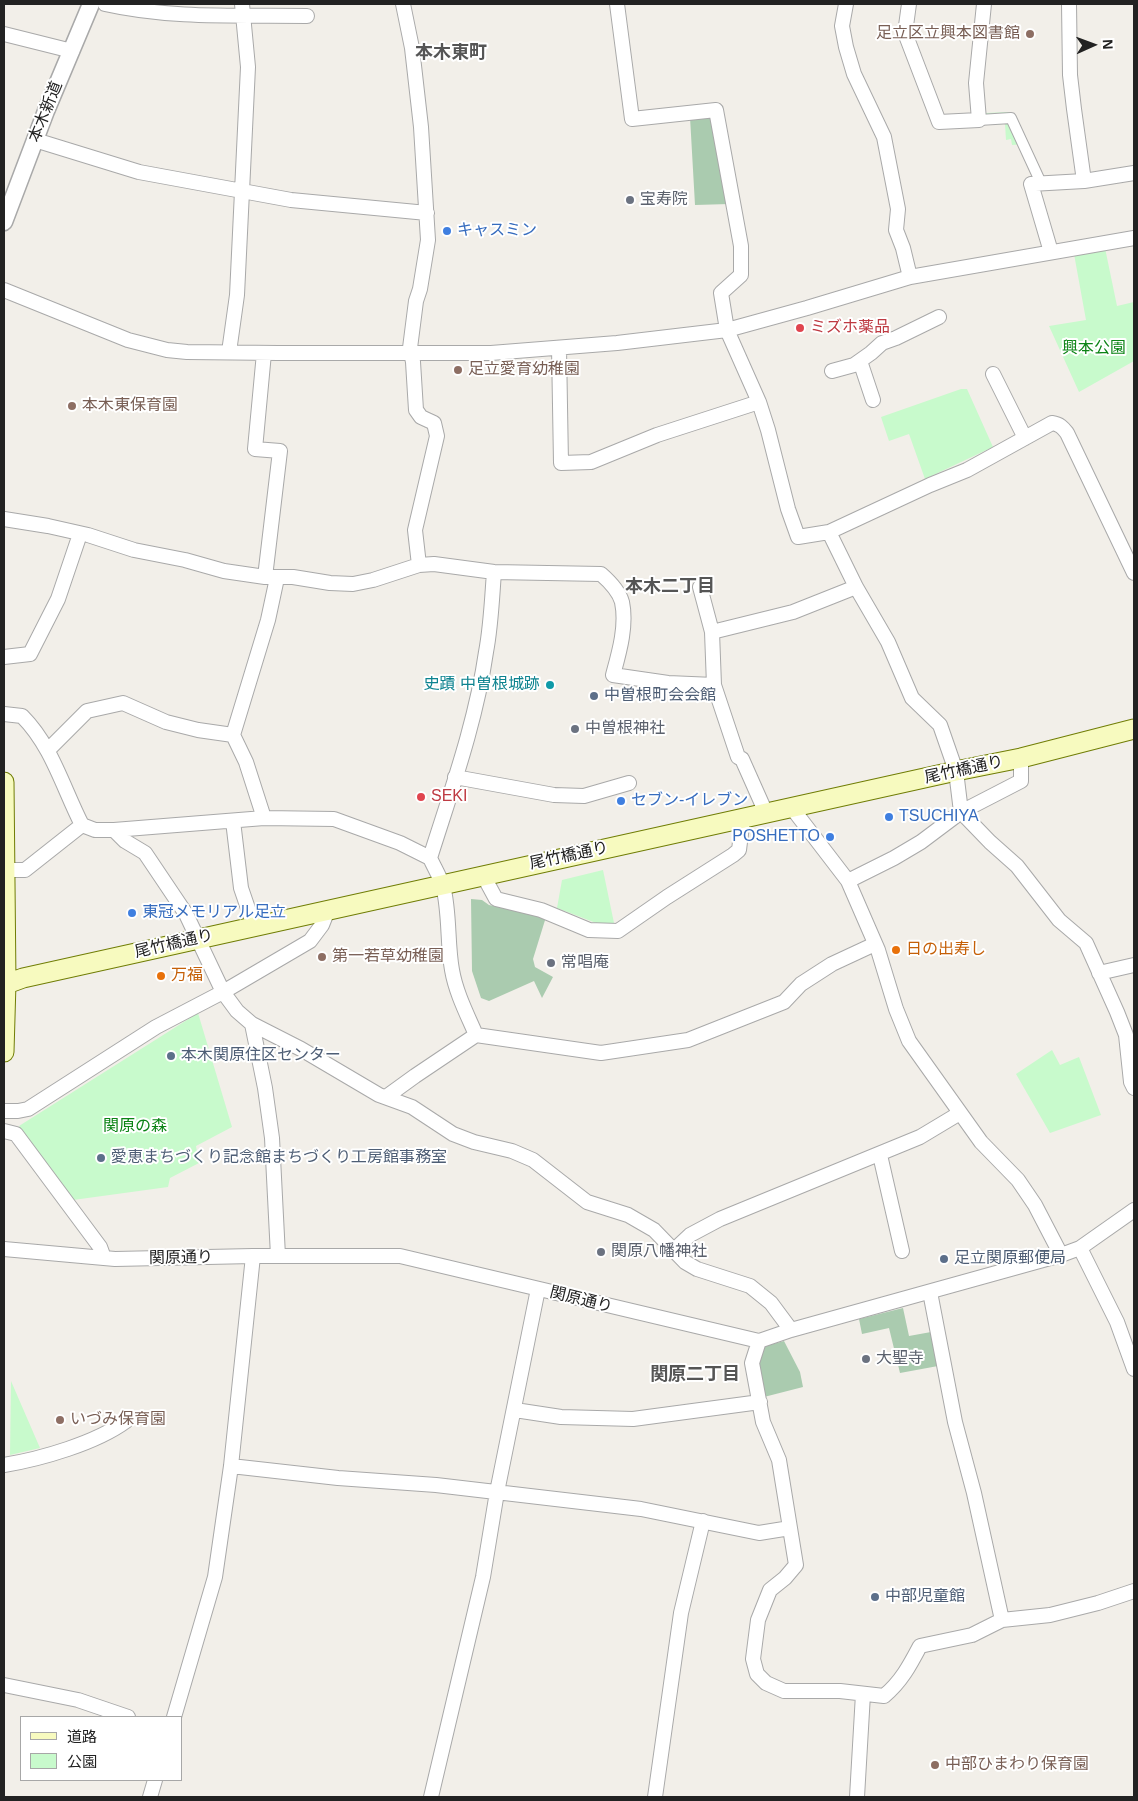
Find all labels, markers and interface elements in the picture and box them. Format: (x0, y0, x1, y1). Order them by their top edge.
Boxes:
north arrow (1068, 20, 1118, 70)
place label: 足立区立興本図書館 (876, 24, 1020, 44)
marker: 足立区立興本図書館 (1024, 28, 1036, 40)
text: N (1100, 39, 1116, 50)
district label: 本木東町 (415, 42, 487, 64)
street label: 本木新道 (25, 79, 67, 145)
place label: 宝寿院 (640, 190, 688, 210)
marker: 宝寿院 (624, 194, 636, 206)
place label: キャスミン (457, 221, 537, 241)
marker: キャスミン (441, 225, 453, 237)
place label: ミズホ薬品 (810, 318, 890, 338)
marker: ミズホ薬品 (794, 322, 806, 334)
park label: 興本公園 (1062, 339, 1126, 359)
place label: 足立愛育幼稚園 (468, 360, 580, 380)
marker: 足立愛育幼稚園 (452, 364, 464, 376)
place label: 本木東保育園 (82, 396, 178, 416)
marker: 本木東保育園 (66, 400, 78, 412)
district label: 本木二丁目 (625, 576, 715, 598)
place label: 史蹟 中曽根城跡 (424, 675, 540, 695)
marker: 史蹟 中曽根城跡 (544, 679, 556, 691)
place label: 中曽根町会会館 (604, 686, 716, 706)
marker: 中曽根町会会館 (588, 690, 600, 702)
place label: 中曽根神社 (585, 719, 665, 739)
marker: 中曽根神社 (569, 723, 581, 735)
street label: 尾竹橋通り (923, 752, 1005, 788)
place label: SEKI (431, 787, 467, 807)
marker: SEKI (415, 791, 427, 803)
place label: セブン-イレブン (631, 791, 748, 811)
marker: セブン-イレブン (615, 795, 627, 807)
place label: TSUCHIYA (899, 807, 979, 827)
marker: TSUCHIYA (883, 811, 895, 823)
place label: POSHETTO (732, 827, 820, 847)
marker: POSHETTO (824, 831, 836, 843)
street label: 尾竹橋通り (528, 838, 610, 874)
place label: 東冠メモリアル足立 (142, 903, 286, 923)
marker: 東冠メモリアル足立 (126, 907, 138, 919)
street label: 尾竹橋通り (133, 926, 215, 962)
place label: 日の出寿し (906, 940, 986, 960)
marker: 日の出寿し (890, 944, 902, 956)
place label: 第一若草幼稚園 (332, 947, 444, 967)
marker: 第一若草幼稚園 (316, 951, 328, 963)
place label: 常唱庵 (561, 953, 609, 973)
marker: 常唱庵 (545, 957, 557, 969)
place label: 万福 (171, 966, 203, 986)
marker: 万福 (155, 970, 167, 982)
place label: 本木関原住区センター (181, 1046, 341, 1066)
marker: 本木関原住区センター (165, 1050, 177, 1062)
park label: 関原の森 (103, 1117, 167, 1137)
place label: 愛恵まちづくり記念館まちづくり工房館事務室 (111, 1148, 447, 1168)
marker: 愛恵まちづくり記念館まちづくり工房館事務室 (95, 1152, 107, 1164)
place label: 関原八幡神社 (611, 1242, 707, 1262)
marker: 関原八幡神社 (595, 1246, 607, 1258)
street label: 関原通り (149, 1248, 213, 1268)
place label: 足立関原郵便局 (954, 1249, 1066, 1269)
marker: 足立関原郵便局 (938, 1253, 950, 1265)
street label: 関原通り (548, 1283, 614, 1317)
place label: 大聖寺 (876, 1349, 924, 1369)
marker: 大聖寺 (860, 1353, 872, 1365)
district label: 関原二丁目 (650, 1364, 740, 1386)
place label: いづみ保育園 (70, 1410, 166, 1430)
marker: いづみ保育園 (54, 1414, 66, 1426)
place label: 中部児童館 (885, 1587, 965, 1607)
marker: 中部児童館 (869, 1591, 881, 1603)
legend (20, 1716, 182, 1781)
text: 道路 (67, 1728, 97, 1745)
text: 公園 (67, 1753, 97, 1770)
place label: 中部ひまわり保育園 (945, 1755, 1089, 1775)
marker: 中部ひまわり保育園 (929, 1759, 941, 1771)

